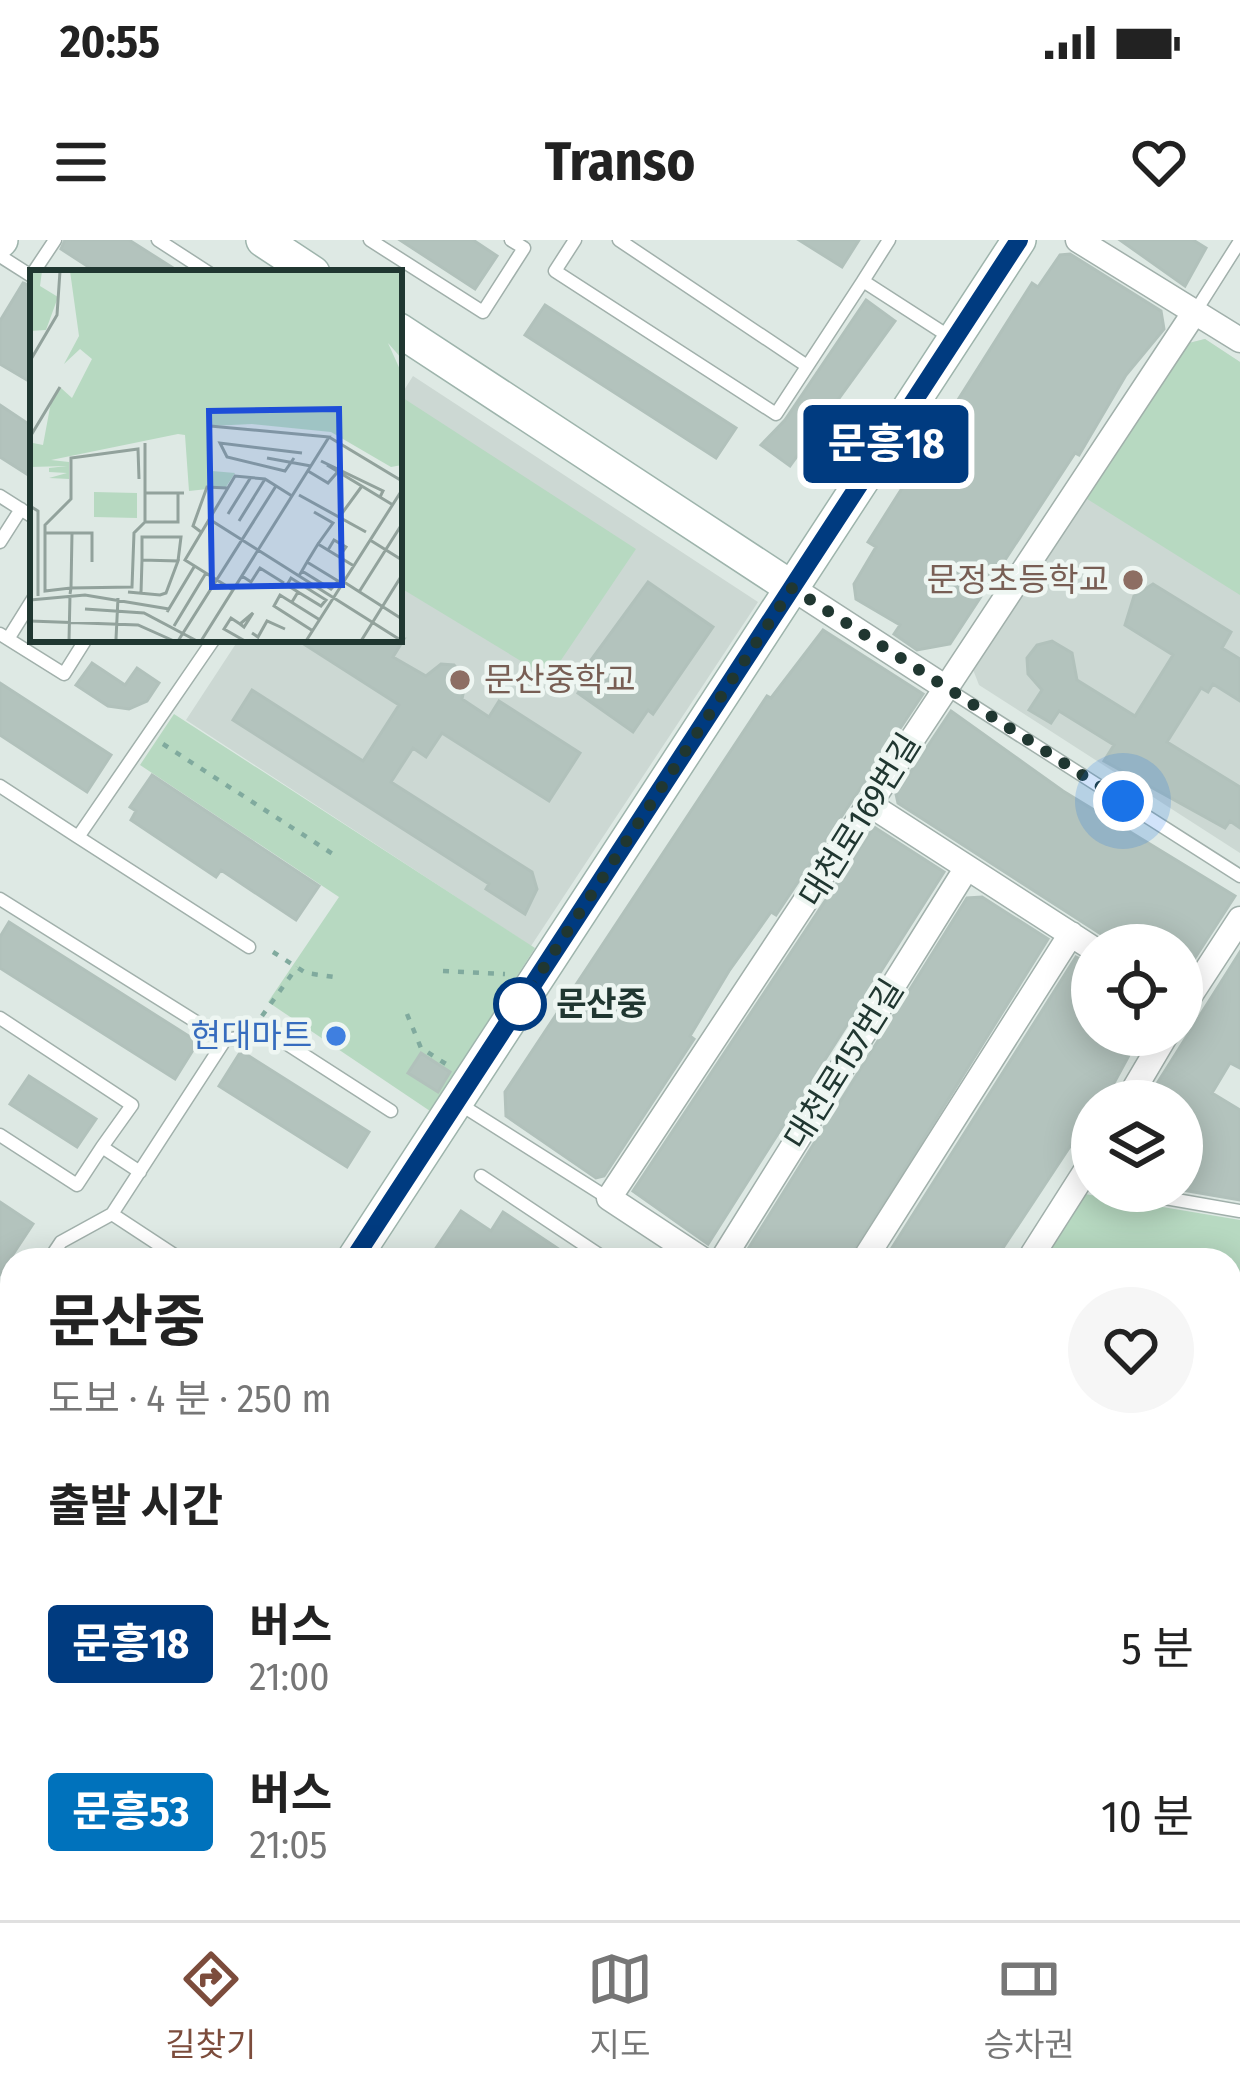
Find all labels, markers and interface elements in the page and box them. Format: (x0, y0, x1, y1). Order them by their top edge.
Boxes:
text: 20:55 (60, 15, 160, 69)
icon: menu (48, 129, 114, 195)
icon: heart (1126, 129, 1192, 195)
text: Transo (545, 130, 695, 194)
inset map (30, 270, 402, 642)
line badge: 문흥18 (802, 405, 970, 483)
text: 문흥18 (827, 419, 945, 469)
place label: 문정초등학교 (927, 560, 1109, 600)
marker: 문정초등학교 (1120, 567, 1146, 593)
place label: 문산중학교 (484, 660, 636, 700)
marker: 문산중학교 (447, 667, 473, 693)
street label: 대천로169번길 (791, 726, 929, 914)
your location (1093, 771, 1153, 831)
map controls (1071, 924, 1203, 1212)
button: locate (1071, 924, 1203, 1056)
street label: 대천로157번길 (776, 972, 912, 1156)
marker: 문산중 (495, 979, 545, 1029)
place label: 문산중 (556, 984, 647, 1024)
place label: 현대마트 (191, 1016, 312, 1056)
marker: 현대마트 (323, 1023, 349, 1049)
button: layers (1071, 1080, 1203, 1212)
button: heart (1068, 1287, 1194, 1413)
text: 문산중 (48, 1288, 205, 1356)
text: 도보 · 4 분 · 250 m (48, 1376, 331, 1422)
text: 출발 시간 (48, 1479, 223, 1533)
text: 버스 (249, 1599, 332, 1653)
text: 문흥18 (72, 1619, 189, 1669)
text: 5 분 (1121, 1622, 1194, 1676)
text: 21:00 (249, 1654, 330, 1700)
text: 버스 (249, 1767, 332, 1821)
text: 문흥53 (72, 1787, 189, 1837)
text: 10 분 (1101, 1790, 1194, 1844)
text: 21:05 (249, 1822, 327, 1868)
tab: 길찾기 (165, 1946, 256, 2066)
tab: 지도 (587, 1946, 653, 2066)
tab: 승차권 (984, 1946, 1075, 2066)

